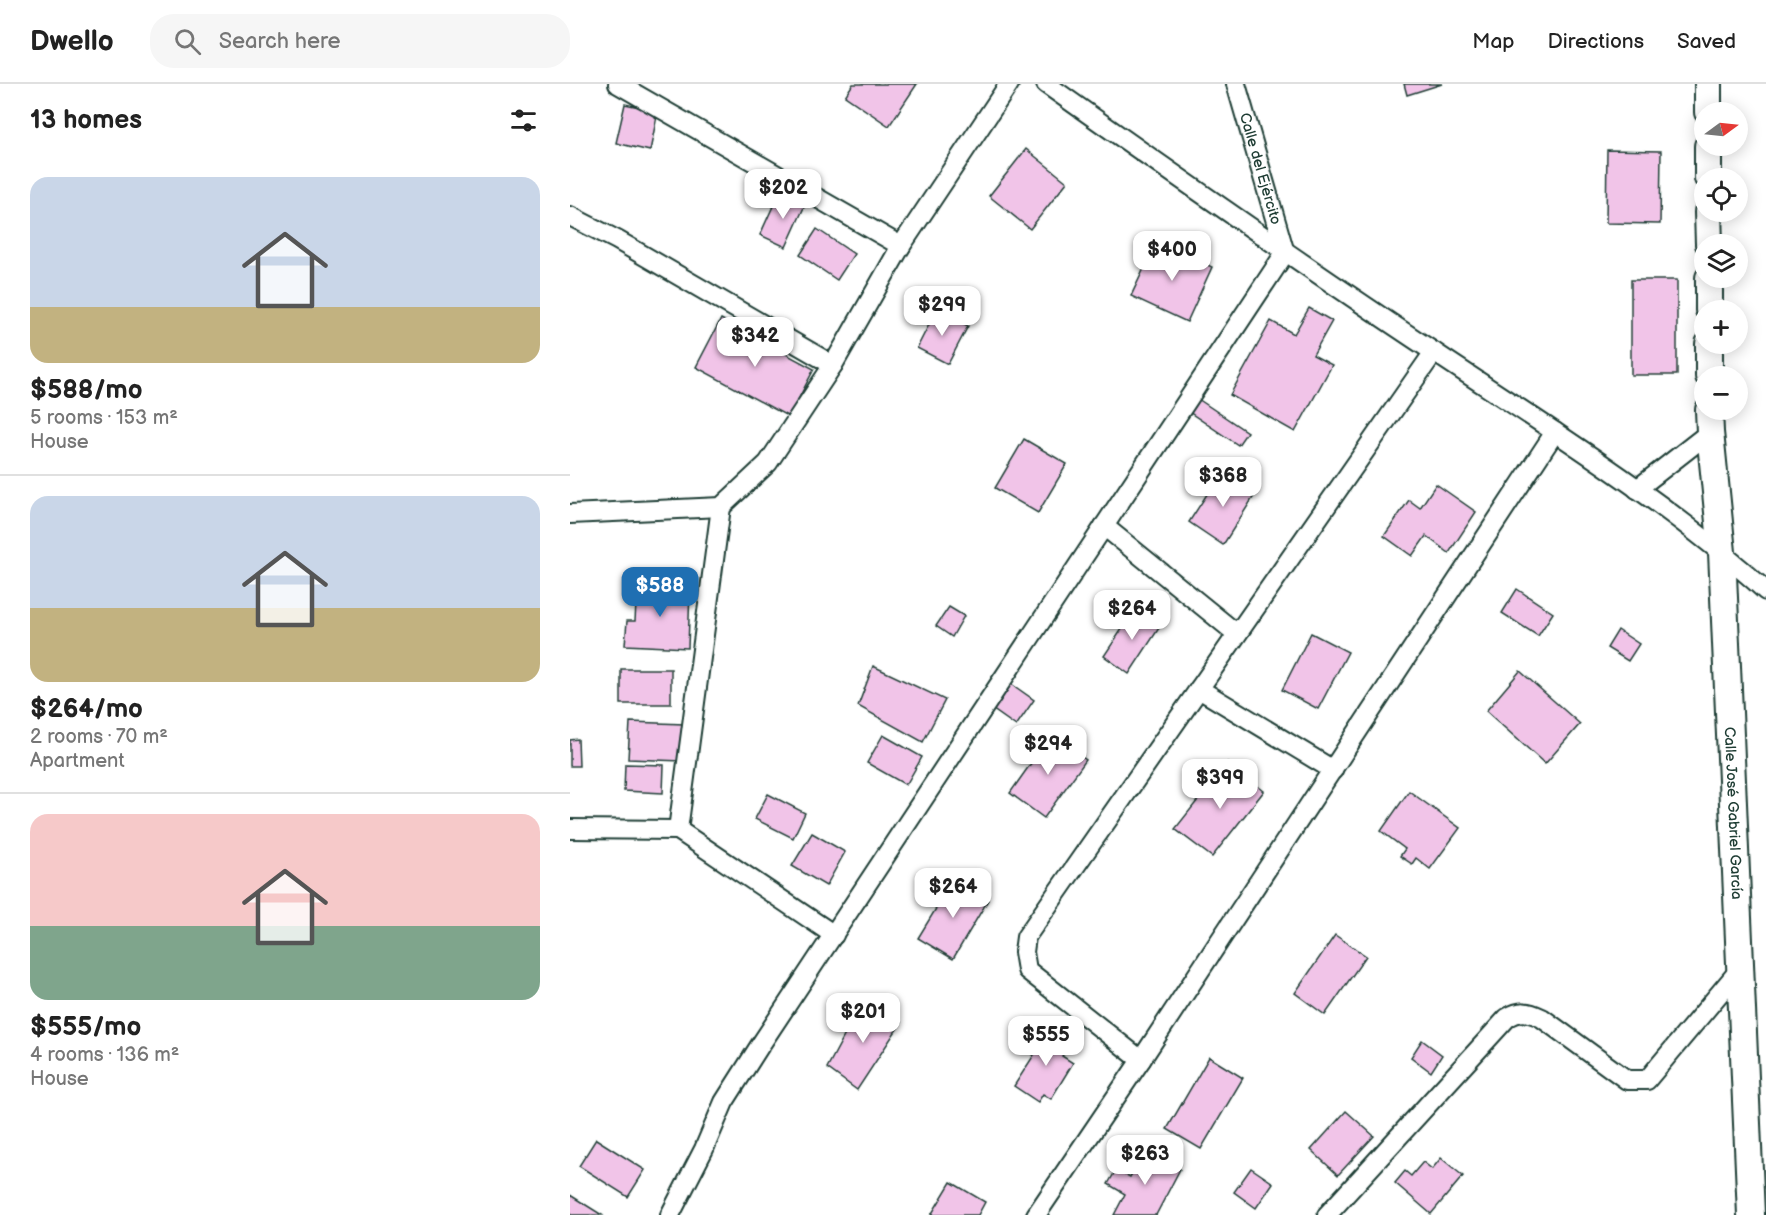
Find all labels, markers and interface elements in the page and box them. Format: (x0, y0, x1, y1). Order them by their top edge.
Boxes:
search box (150, 14, 570, 68)
text: Dwello (30, 25, 114, 58)
icon: search (171, 25, 204, 58)
text: Search here (219, 28, 341, 55)
text: Map (1472, 29, 1515, 54)
text: Directions (1548, 29, 1644, 54)
text: Saved (1677, 29, 1736, 54)
north arrow (1694, 102, 1748, 156)
map controls (1694, 102, 1748, 420)
icon: filters (507, 104, 540, 137)
text: 13 homes (30, 105, 142, 136)
street label: Calle del Ejército (1235, 111, 1285, 227)
button: locate (1694, 168, 1748, 222)
pin: $202 (747, 169, 819, 220)
text: $202 (758, 176, 808, 200)
icon: home (231, 216, 339, 324)
pin: $400 (1136, 231, 1208, 282)
button: layers (1694, 234, 1748, 288)
text: $400 (1147, 238, 1197, 262)
pin: $299 (906, 286, 978, 337)
text: $299 (918, 293, 966, 317)
button: + (1694, 300, 1748, 354)
pin: $342 (719, 317, 791, 368)
text: $342 (731, 324, 779, 348)
button: − (1694, 366, 1748, 420)
text: $588/mo (30, 375, 143, 406)
text: 5 rooms · 153 m² (30, 406, 178, 430)
text: House (30, 430, 89, 454)
pin: $368 (1187, 457, 1259, 508)
text: $368 (1199, 464, 1248, 488)
icon: home (231, 535, 339, 643)
pin: $588 (624, 567, 696, 618)
text: $588 (636, 574, 684, 598)
pin: $264 (1096, 590, 1168, 641)
text: $264 (1107, 597, 1157, 621)
text: $264/mo (30, 694, 143, 725)
text: 2 rooms · 70 m² (30, 725, 168, 749)
pin: $294 (1012, 725, 1084, 776)
street label: Calle José Gabriel García (1720, 726, 1746, 900)
text: $294 (1024, 732, 1072, 756)
text: Apartment (30, 749, 125, 773)
pin: $399 (1184, 759, 1256, 810)
text: $399 (1196, 766, 1244, 790)
icon: home (231, 853, 339, 961)
pin: $264 (917, 868, 989, 919)
text: $264 (928, 875, 978, 899)
pin: $201 (827, 993, 899, 1044)
text: $201 (840, 1000, 886, 1024)
text: $555/mo (30, 1012, 141, 1043)
pin: $555 (1010, 1016, 1082, 1067)
text: $555 (1022, 1023, 1070, 1047)
text: 4 rooms · 136 m² (30, 1043, 179, 1067)
text: House (30, 1067, 89, 1091)
pin: $263 (1109, 1135, 1181, 1186)
text: $263 (1121, 1142, 1169, 1166)

